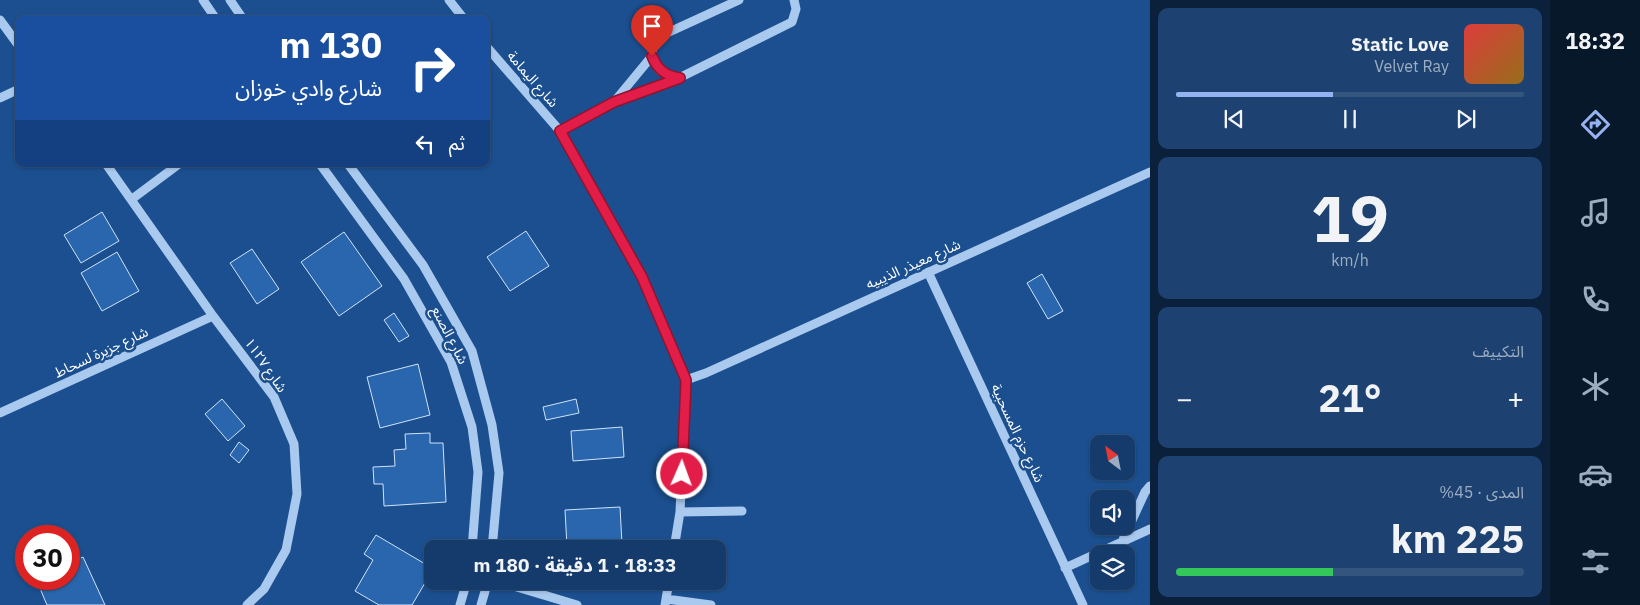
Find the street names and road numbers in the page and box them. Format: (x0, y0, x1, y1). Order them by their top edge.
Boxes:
street label: شارع اليمامة (502, 47, 562, 112)
street label: شارع معيذر الذيبيه (863, 235, 964, 295)
street label: شارع الصنع (426, 303, 472, 368)
street label: شارع جزيرة لسحاط (51, 322, 152, 383)
street label: شارع ١١٢٧ (239, 334, 291, 397)
street label: شارع حزم المسحبية (985, 381, 1049, 486)

